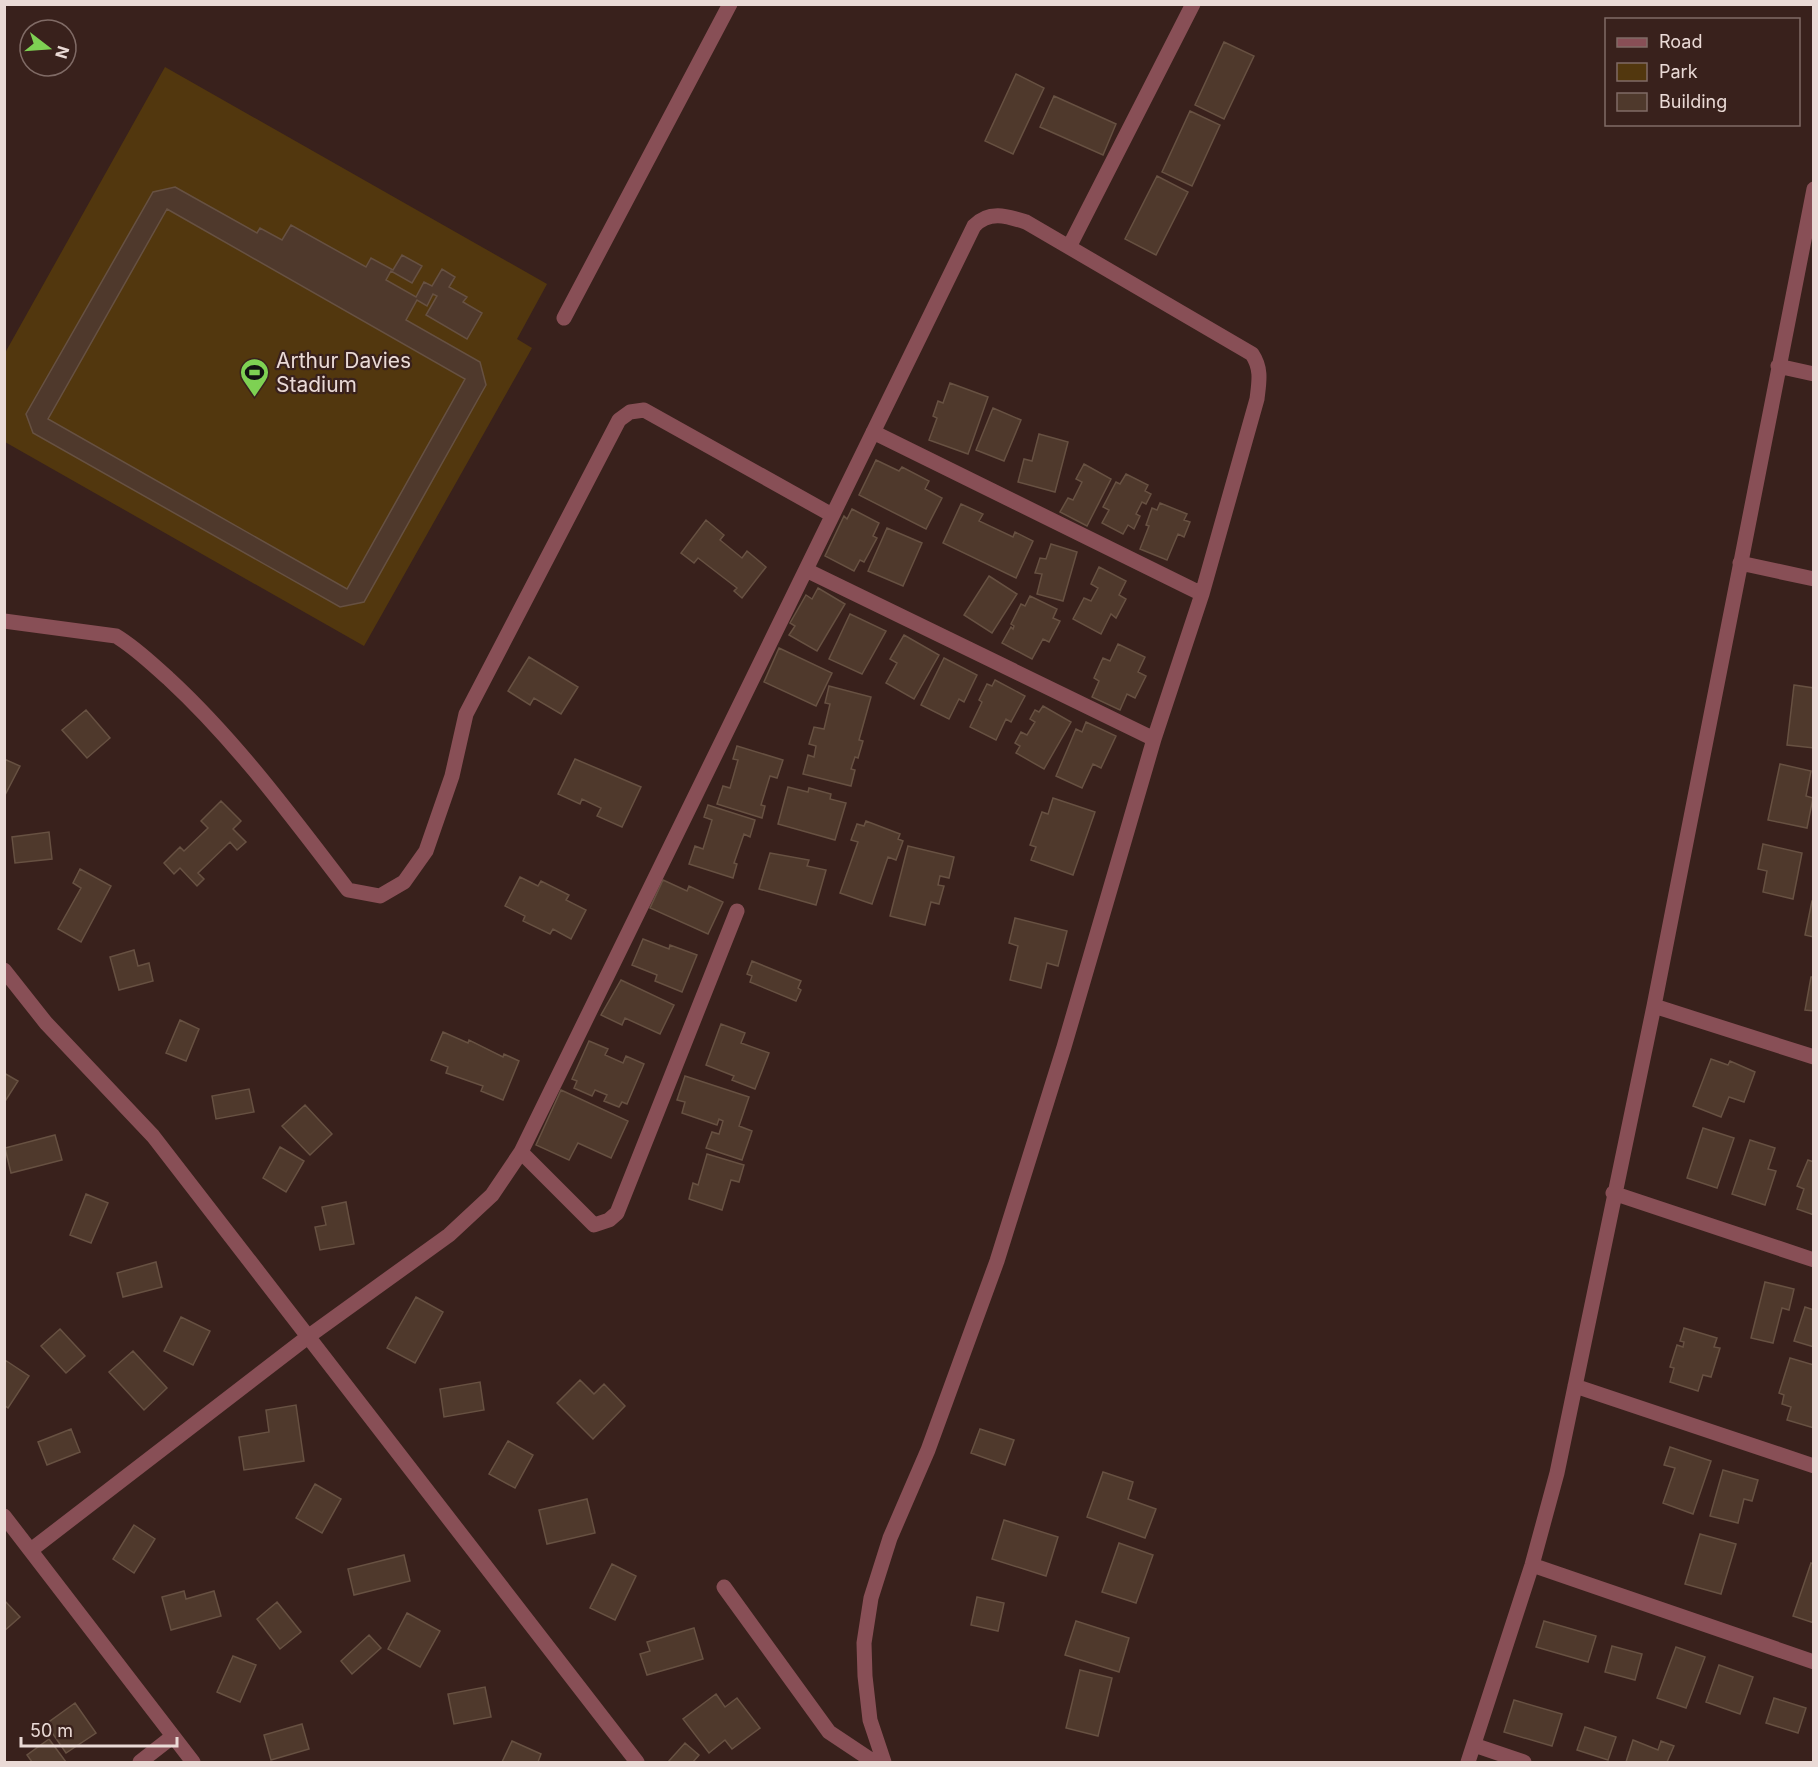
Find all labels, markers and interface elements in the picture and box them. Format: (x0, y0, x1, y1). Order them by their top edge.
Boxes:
north arrow (18, 18, 78, 78)
legend (1605, 18, 1800, 126)
text: Road (1659, 31, 1702, 52)
text: N (51, 44, 74, 61)
text: Park (1659, 61, 1698, 82)
text: Building (1659, 91, 1727, 112)
place label: Arthur Davies Stadium (276, 348, 411, 397)
sports icon: Arthur Davies Stadium (239, 356, 271, 398)
scale bar (21, 1710, 177, 1748)
text: 50 m (30, 1720, 73, 1741)

